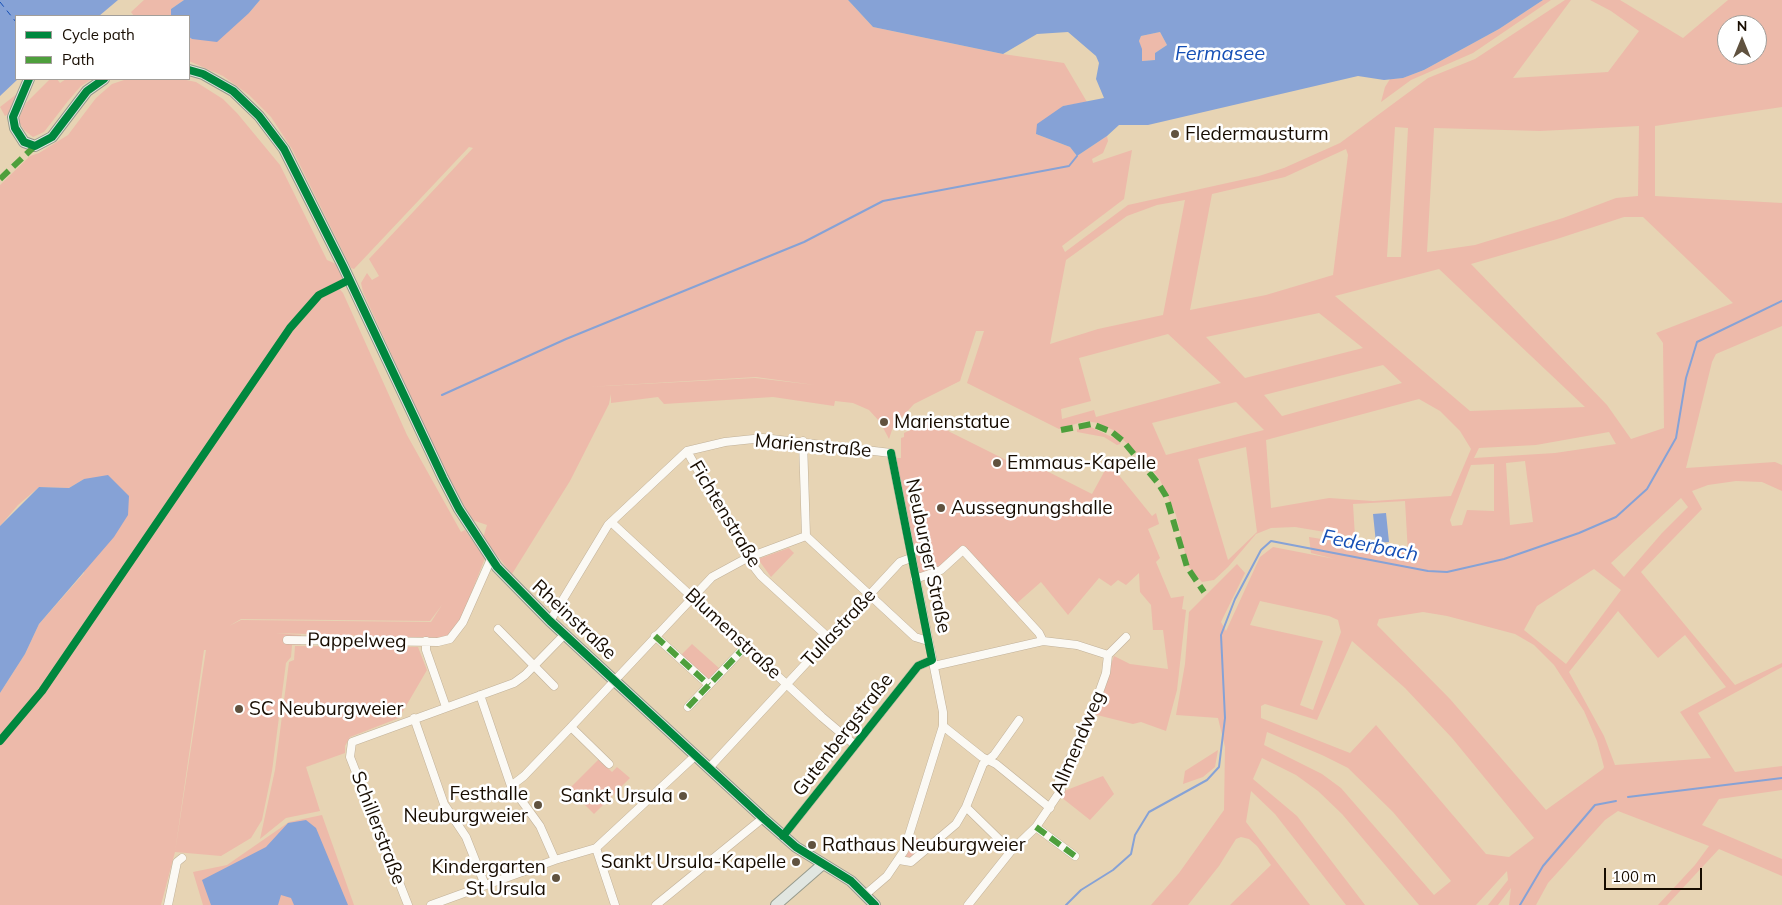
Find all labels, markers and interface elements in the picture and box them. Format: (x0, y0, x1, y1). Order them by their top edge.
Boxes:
legend (15, 15, 190, 80)
north arrow (1717, 15, 1767, 65)
text: N (1737, 17, 1747, 35)
text: Cycle path (62, 25, 135, 44)
water label: Fermasee (1175, 42, 1265, 66)
text: Path (62, 50, 94, 69)
place label: Fledermausturm (1185, 123, 1329, 145)
marker: Fledermausturm (1169, 128, 1181, 140)
place label: Marienstatue (894, 411, 1010, 433)
marker: Marienstatue (878, 416, 890, 428)
street label: Marienstraße (754, 430, 872, 462)
place label: Emmaus-Kapelle (1007, 452, 1156, 474)
street label: Fichtenstraße (684, 457, 766, 571)
marker: Emmaus-Kapelle (991, 457, 1003, 469)
street label: Neuburger Straße (900, 477, 956, 635)
place label: Aussegnungshalle (951, 497, 1113, 519)
marker: Aussegnungshalle (935, 502, 947, 514)
water label: Federbach (1320, 525, 1420, 567)
street label: Rheinstraße (527, 575, 621, 665)
street label: Blumenstraße (680, 584, 786, 684)
street label: Tullastraße (797, 584, 881, 672)
street label: Pappelweg (307, 629, 407, 653)
street label: Gutenbergstraße (788, 669, 898, 801)
street label: Allmendweg (1046, 688, 1110, 798)
place label: SC Neuburgweier (249, 698, 403, 720)
marker: SC Neuburgweier (233, 703, 245, 715)
street label: Schillerstraße (346, 768, 410, 888)
place label: Festhalle Neuburgweier (403, 783, 528, 827)
place label: Sankt Ursula (560, 785, 673, 807)
marker: Sankt Ursula (677, 790, 689, 802)
marker: Festhalle Neuburgweier (532, 799, 544, 811)
place label: Rathaus Neuburgweier (822, 834, 1026, 856)
marker: Rathaus Neuburgweier (806, 839, 818, 851)
place label: Sankt Ursula-Kapelle (601, 851, 786, 873)
place label: Kindergarten St Ursula (432, 856, 546, 900)
marker: Sankt Ursula-Kapelle (790, 856, 802, 868)
scale bar (1607, 858, 1704, 890)
text: 100 m (1612, 867, 1656, 886)
marker: Kindergarten St Ursula (550, 872, 562, 884)

